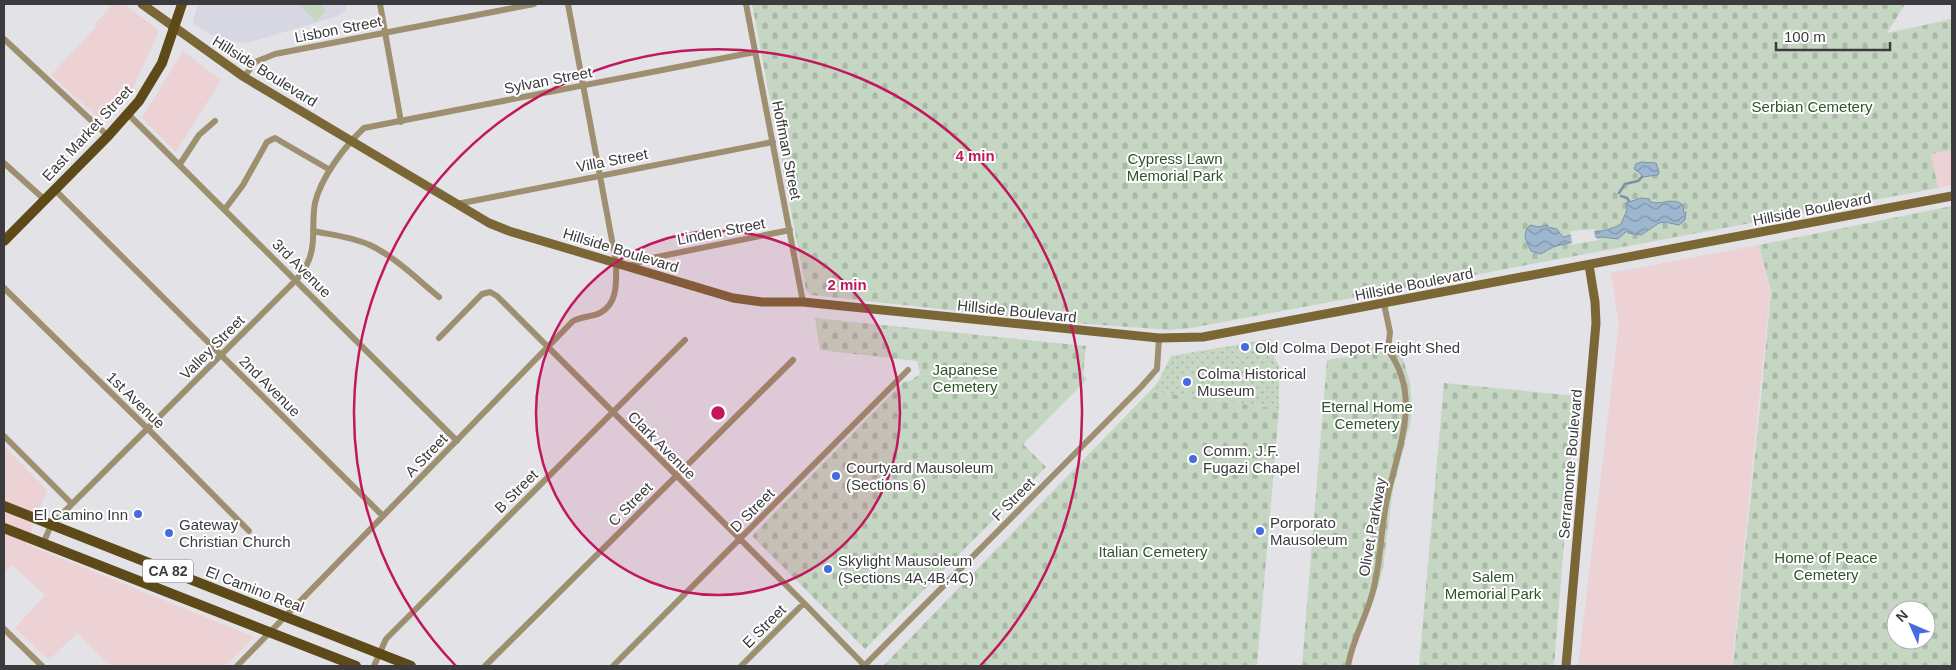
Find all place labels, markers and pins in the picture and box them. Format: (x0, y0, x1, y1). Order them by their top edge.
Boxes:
place label: Old Colma Depot Freight Shed (1255, 339, 1460, 356)
marker: Old Colma Depot Freight Shed (1239, 341, 1251, 353)
place label: Colma Historical Museum (1197, 365, 1306, 399)
marker: Colma Historical Museum (1181, 376, 1193, 388)
centre of rings (709, 404, 727, 422)
place label: Comm. J.F. Fugazi Chapel (1203, 442, 1300, 476)
marker: Comm. J.F. Fugazi Chapel (1187, 453, 1199, 465)
place label: Courtyard Mausoleum (Sections 6) (846, 459, 994, 493)
marker: Courtyard Mausoleum (Sections 6) (830, 470, 842, 482)
place label: El Camino Inn (34, 506, 128, 523)
marker: El Camino Inn (132, 508, 144, 520)
place label: Porporato Mausoleum (1270, 514, 1348, 548)
place label: Gateway Christian Church (179, 516, 291, 550)
marker: Porporato Mausoleum (1254, 525, 1266, 537)
marker: Gateway Christian Church (163, 527, 175, 539)
place label: Skylight Mausoleum (Sections 4A,4B,4C) (838, 552, 974, 586)
marker: Skylight Mausoleum (Sections 4A,4B,4C) (822, 563, 834, 575)

